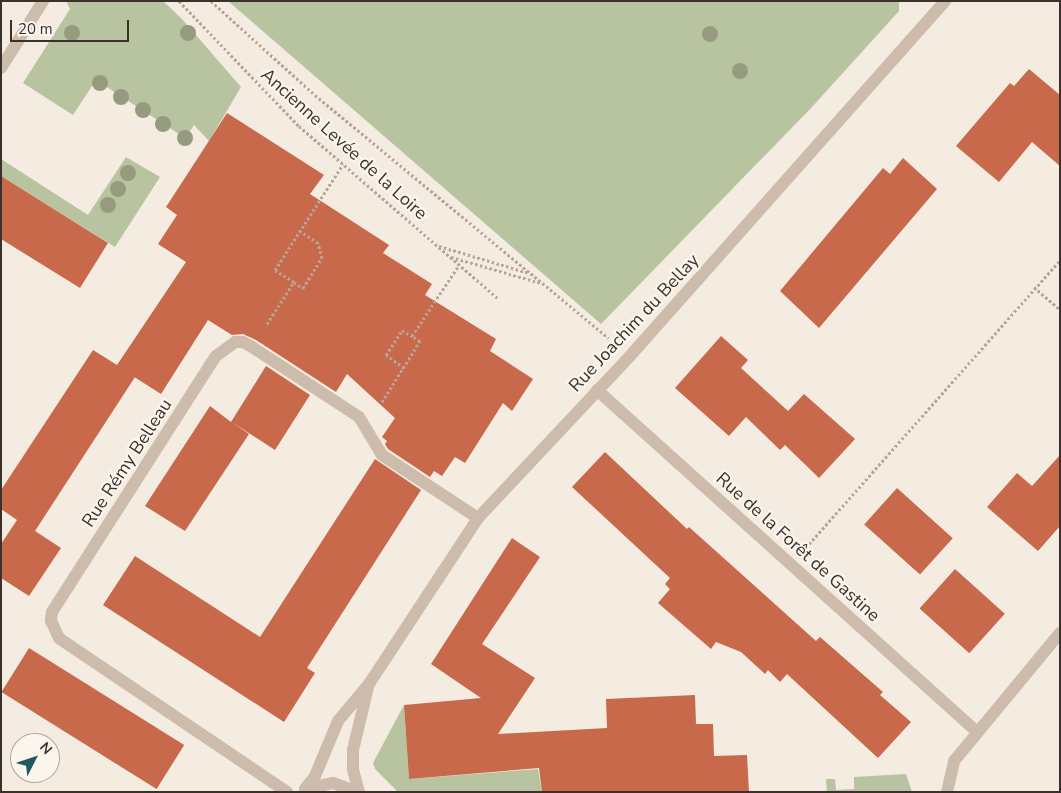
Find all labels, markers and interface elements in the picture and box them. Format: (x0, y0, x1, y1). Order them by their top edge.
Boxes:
scale bar (12, 10, 131, 42)
text: 20 m (18, 19, 53, 39)
street label: Ancienne Levée de la Loire (256, 64, 432, 224)
street label: Rue Joachim du Bellay (564, 250, 704, 396)
street label: Rue Rémy Belleau (78, 395, 176, 531)
street label: Rue de la Forêt de Gastine (712, 468, 884, 626)
north arrow (10, 733, 60, 783)
text: N (35, 738, 57, 759)

